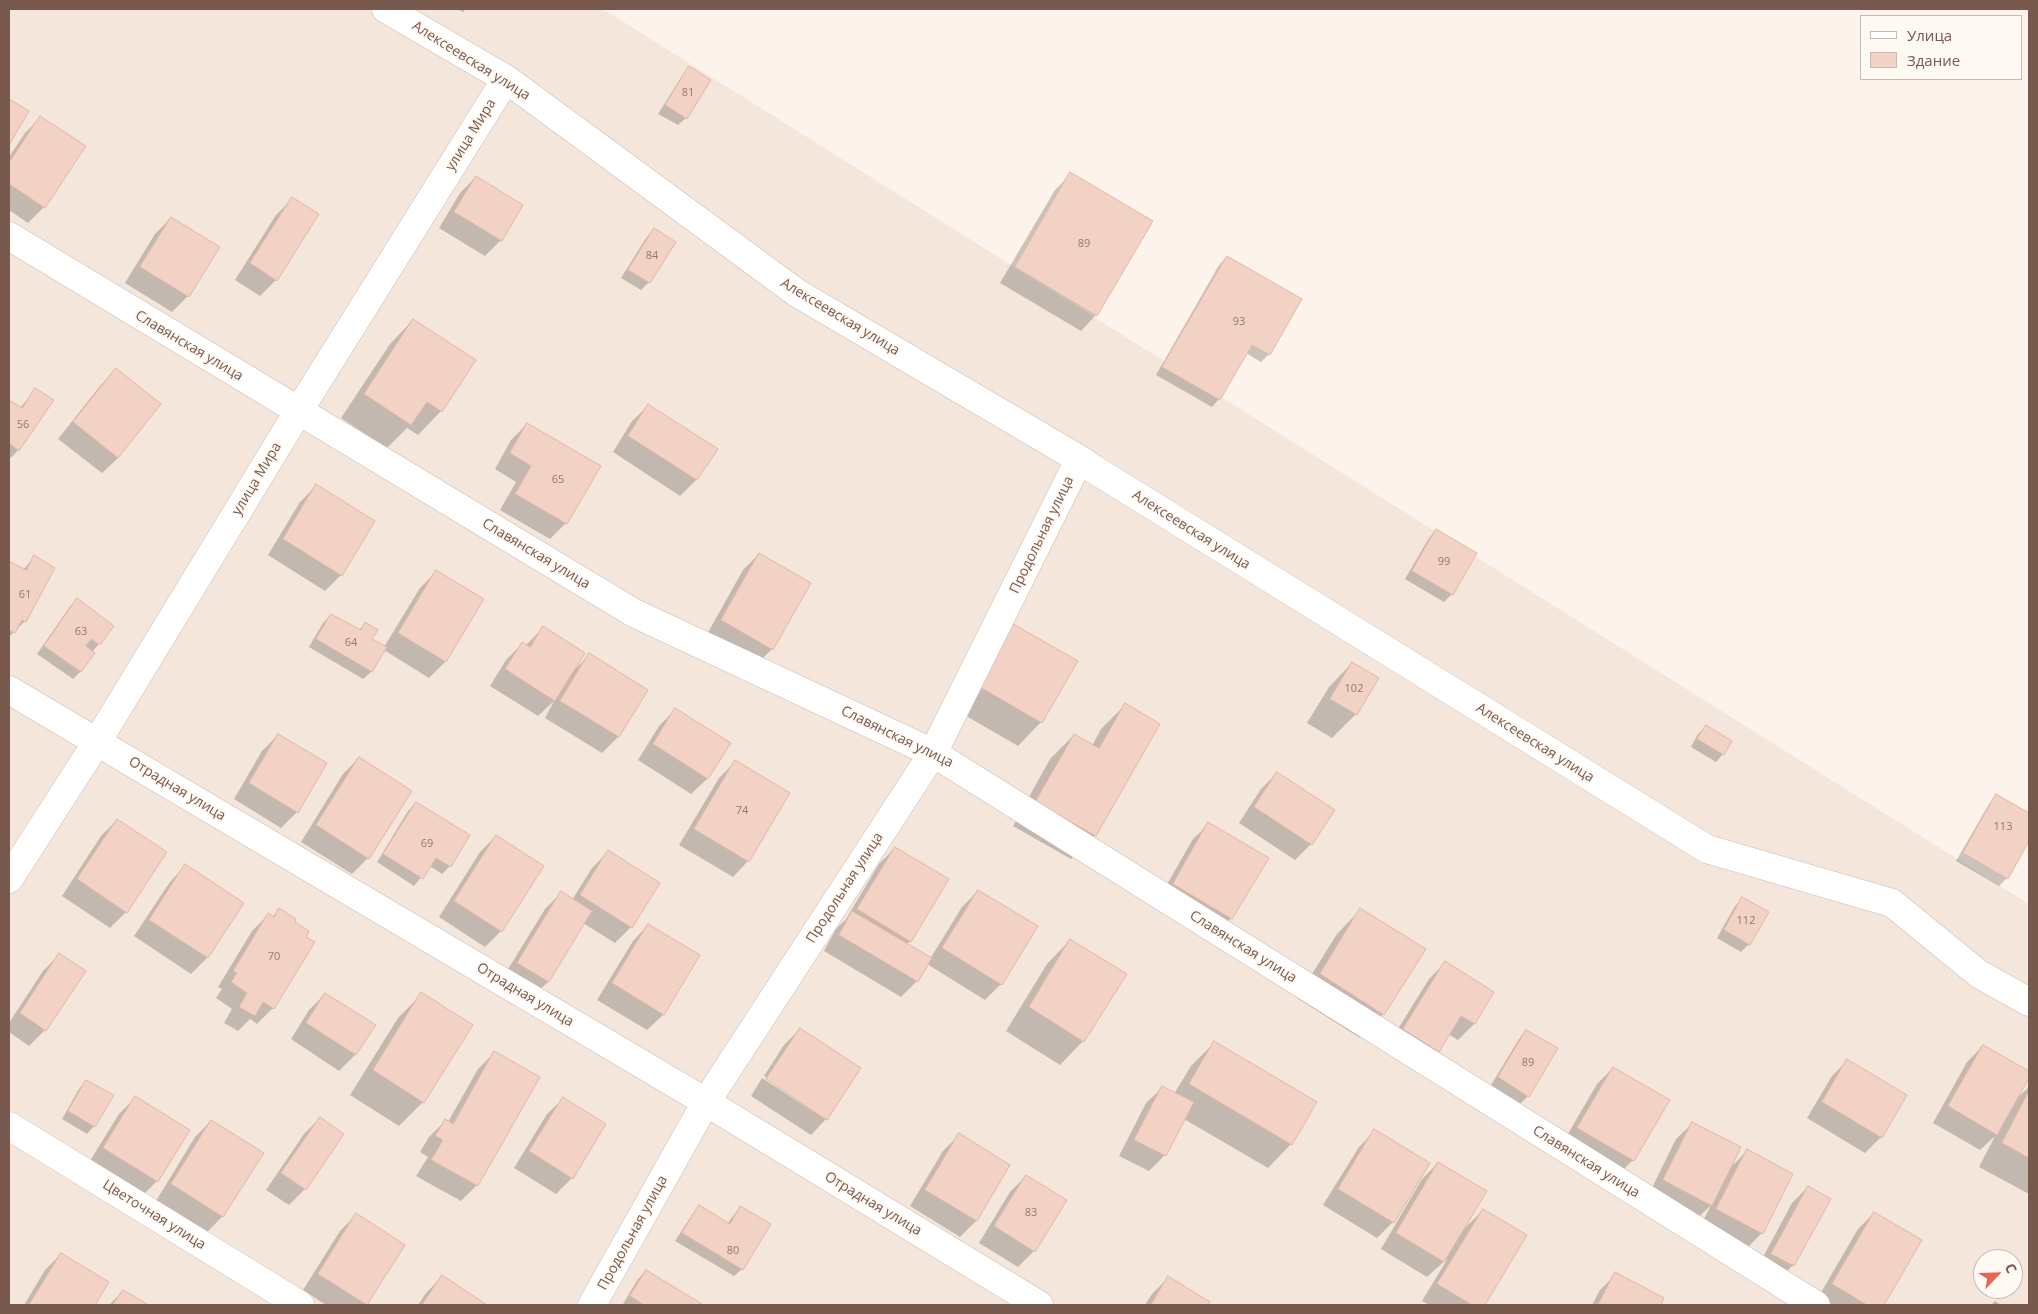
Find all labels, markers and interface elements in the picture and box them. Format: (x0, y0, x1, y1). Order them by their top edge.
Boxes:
legend (1860, 15, 2023, 80)
street label: Алексеевская улица (409, 18, 533, 104)
text: Улица (1907, 25, 1952, 45)
text: Здание (1907, 50, 1960, 70)
house number: 81 (682, 86, 694, 100)
street label: улица Мира (442, 96, 500, 174)
house number: 89 (1078, 237, 1090, 251)
house number: 84 (646, 249, 658, 263)
street label: Алексеевская улица (777, 275, 903, 359)
street label: Славянская улица (132, 307, 246, 385)
house number: 93 (1233, 315, 1245, 329)
house number: 56 (17, 418, 29, 432)
street label: улица Мира (229, 440, 285, 518)
house number: 65 (552, 473, 564, 487)
street label: Продольная улица (1006, 474, 1078, 596)
street label: Алексеевская улица (1129, 487, 1253, 573)
street label: Славянская улица (479, 515, 593, 593)
house number: 99 (1438, 555, 1450, 569)
house number: 61 (19, 588, 31, 602)
house number: 63 (75, 625, 87, 639)
house number: 64 (345, 636, 357, 650)
house number: 102 (1345, 682, 1363, 696)
street label: Алексеевская улица (1473, 700, 1597, 786)
street label: Славянская улица (838, 703, 956, 771)
street label: Отрадная улица (125, 753, 229, 825)
house number: 74 (736, 804, 748, 818)
house number: 113 (1994, 820, 2012, 834)
street label: Продольная улица (803, 830, 887, 946)
house number: 69 (421, 837, 433, 851)
street label: Славянская улица (1186, 907, 1300, 987)
house number: 112 (1737, 914, 1755, 928)
house number: 70 (268, 950, 280, 964)
street label: Отрадная улица (473, 959, 577, 1031)
house number: 89 (1522, 1056, 1534, 1070)
street label: Славянская улица (1529, 1122, 1643, 1202)
street label: Отрадная улица (821, 1168, 925, 1240)
street label: Продольная улица (595, 1173, 671, 1293)
street label: Цветочная улица (99, 1177, 209, 1253)
house number: 83 (1025, 1206, 1037, 1220)
house number: 80 (727, 1244, 739, 1258)
north arrow (1973, 1249, 2023, 1299)
text: С (2001, 1260, 2022, 1276)

